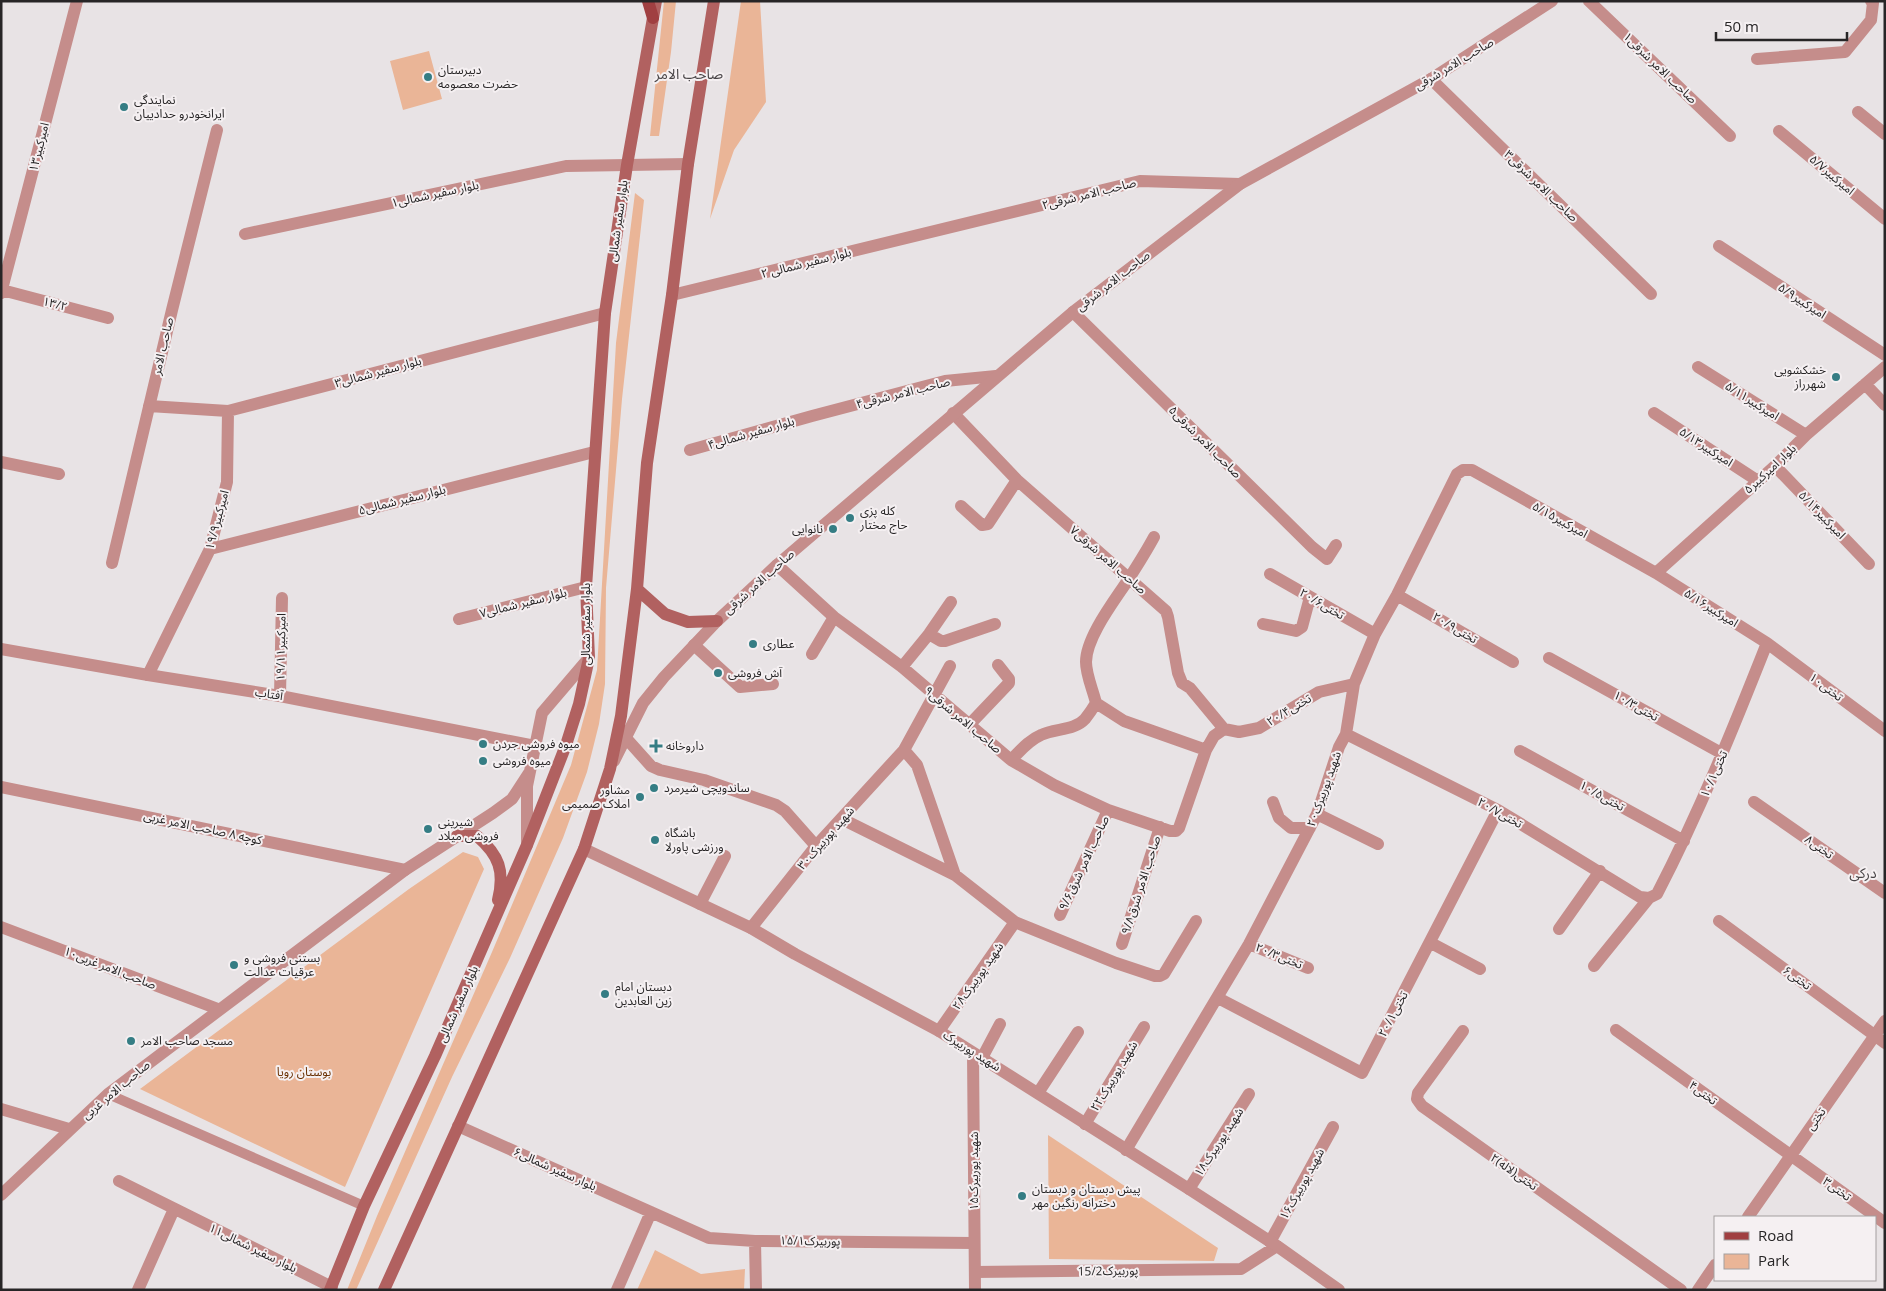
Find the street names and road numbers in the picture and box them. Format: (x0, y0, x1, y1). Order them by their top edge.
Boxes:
street label: صاحب الامر شرقی۱ (1620, 28, 1701, 107)
street label: صاحب الامر شرقی (1411, 33, 1497, 94)
street label: امیرکبیر۱۳ (24, 120, 53, 173)
street label: صاحب الامر شرقی۳ (1501, 146, 1582, 225)
street label: امیرکبیر۵/۷ (1806, 151, 1859, 199)
street label: ۲صاحب الامر شرقی (1040, 174, 1138, 213)
street label: بلوار سفیر شمالی۱ (389, 176, 480, 211)
street label: بلوار سفیر شمالی (603, 179, 632, 263)
street label: بلوار سفیر شمالی ۲ (759, 243, 853, 282)
street label: صاحب الامر شرقی (1072, 246, 1153, 315)
street label: امیرکبیر۵/۹ (1775, 279, 1830, 323)
street label: ۱۳/۲ (41, 292, 69, 315)
street label: صاحب الامر (147, 315, 177, 377)
street label: بلوار سفیر شمالی۳ (333, 352, 423, 391)
street label: صاحب الامر شرقی۴ (854, 373, 952, 412)
street label: امیرکبیر۵/۱۱ (1722, 377, 1783, 424)
street label: صاحب الامر شرقی۵ (1165, 402, 1246, 482)
street label: بلوار سفیر شمالی۴ (706, 412, 796, 453)
street label: امیرکبیر۵/۱۳ (1676, 423, 1737, 470)
street label: بلوار امیرکبیر۵ (1740, 440, 1800, 497)
street label: بلوار سفیر شمالی۵ (357, 480, 447, 519)
street label: امیرکبیر۵/۱۴ (1795, 487, 1850, 543)
street label: امیرکبیر۱۹/۹ (200, 488, 233, 552)
street label: امیرکبیر۵/۱۵ (1529, 497, 1591, 542)
street label: صاحب الامر شرقی۷ (1066, 522, 1150, 598)
street label: صاحب الامر شرقی (720, 545, 798, 618)
street label: بلوار سفیر شمالی۷ (478, 583, 568, 622)
street label: بلوار سفیر شمالی (577, 583, 594, 665)
street label: تختی۲۰/۶ (1297, 584, 1348, 624)
street label: امیرکبیر۵/۱۶ (1681, 584, 1742, 631)
street label: تختی۲۰/۹ (1430, 608, 1481, 648)
street label: امیرکبیر۱۹/۱۱ (271, 613, 290, 681)
street label: تختی۱۰ (1806, 668, 1847, 705)
street label: صاحب الامر شرقی۹ (921, 682, 1006, 757)
street label: آفتاب (254, 683, 285, 704)
street label: تختی۱۰/۳ (1610, 686, 1662, 725)
street label: تختی۲۰/۴ (1263, 689, 1315, 730)
street label: تختی۱۰/۱ (1696, 747, 1732, 800)
street label: شهید پوربیرک۲۰ (1302, 749, 1345, 829)
street label: تختی۱۰/۵ (1576, 776, 1628, 815)
street label: تختی۲۰/۷ (1474, 793, 1526, 832)
street label: شهید پوربیرک۳۰ (793, 802, 858, 873)
street label: کوچه ۸ صاحب الامر غربی (142, 807, 265, 849)
street label: صاحب الامر شرق۹/۶ (1054, 812, 1113, 913)
street label: تختی۸ (1802, 831, 1837, 863)
street label: صاحب الامر شرق۹/۸ (1117, 833, 1165, 936)
street label: شهید پوربیرک۲۸ (948, 938, 1007, 1013)
street label: تختی۲۰/۳ (1253, 938, 1306, 973)
street label: صاحب الامر غربی۱۰ (61, 942, 159, 993)
street label: تختی۶ (1780, 961, 1815, 994)
street label: بلوار سفیر شمالی (433, 963, 482, 1045)
street label: تختی۲۰/۱ (1373, 987, 1412, 1040)
street label: شهید پوربیرک (940, 1026, 1004, 1075)
street label: شهید پوربیرک۲۲ (1086, 1037, 1141, 1114)
street label: صاحب الامر غربی (78, 1056, 153, 1123)
street label: تختی۴ (1686, 1076, 1721, 1109)
street label: تختی (1802, 1103, 1830, 1134)
street label: شهید پوربیرک۱۸ (1190, 1104, 1247, 1180)
street label: شهید پوربیرک۱۵ (965, 1131, 982, 1211)
street label: بلوار سفیر شمالی۶ (511, 1143, 599, 1194)
street label: شهید پوربیرک۱۶ (1275, 1145, 1328, 1222)
street label: ۲تختی(لاله) (1487, 1149, 1542, 1194)
street label: تختی۳ (1820, 1172, 1855, 1205)
street label: بلوار سفیر شمالی۱۱ (206, 1219, 300, 1276)
street label: پوربیرک۱۵/۱ (779, 1231, 841, 1250)
street label: پوربیرک15/2 (1077, 1261, 1139, 1280)

